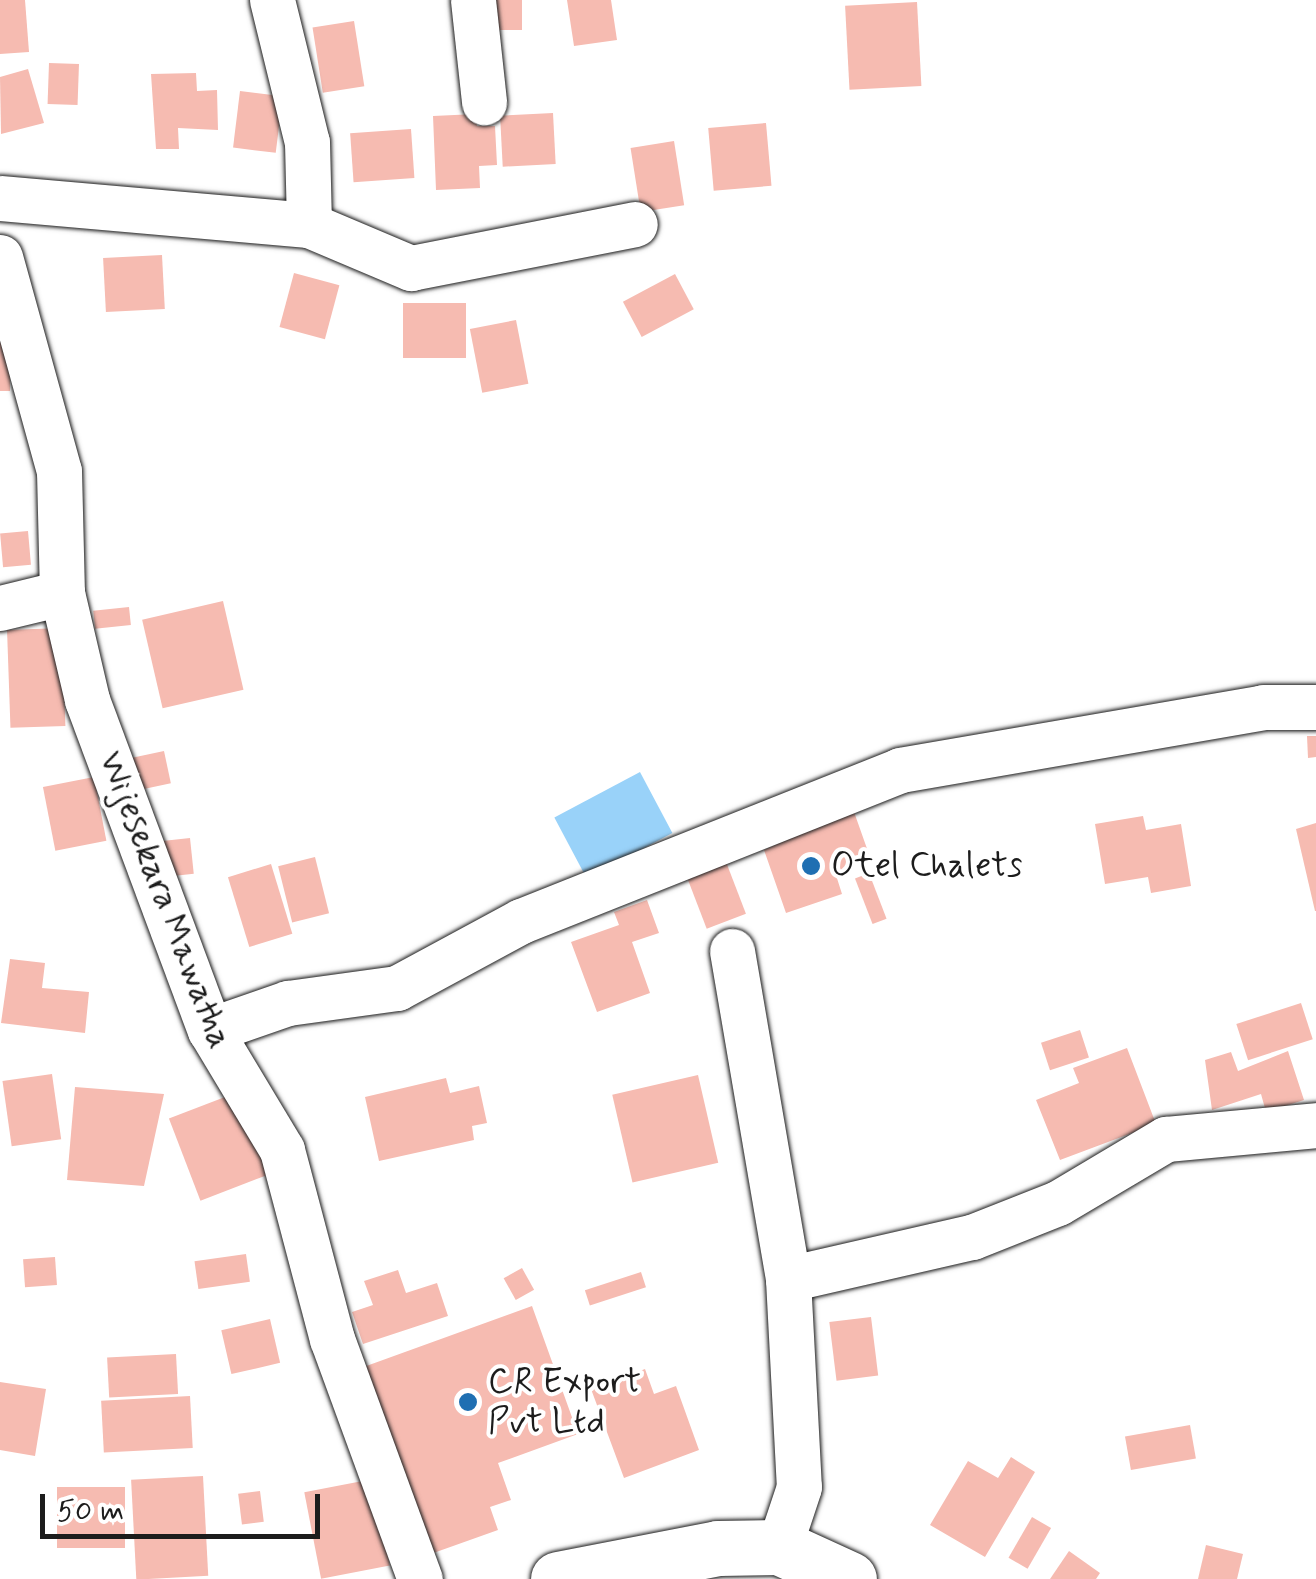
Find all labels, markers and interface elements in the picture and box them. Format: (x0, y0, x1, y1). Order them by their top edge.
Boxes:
street label: Wijesekara Mawatha (90, 747, 240, 1053)
place label: Otel Chalets (831, 845, 1029, 887)
marker: Otel Chalets (800, 855, 822, 877)
place label: CR Export Pvt Ltd (488, 1361, 649, 1443)
marker: CR Export Pvt Ltd (457, 1391, 479, 1413)
scale bar (45, 1474, 325, 1536)
text: 50 m (57, 1492, 124, 1531)

